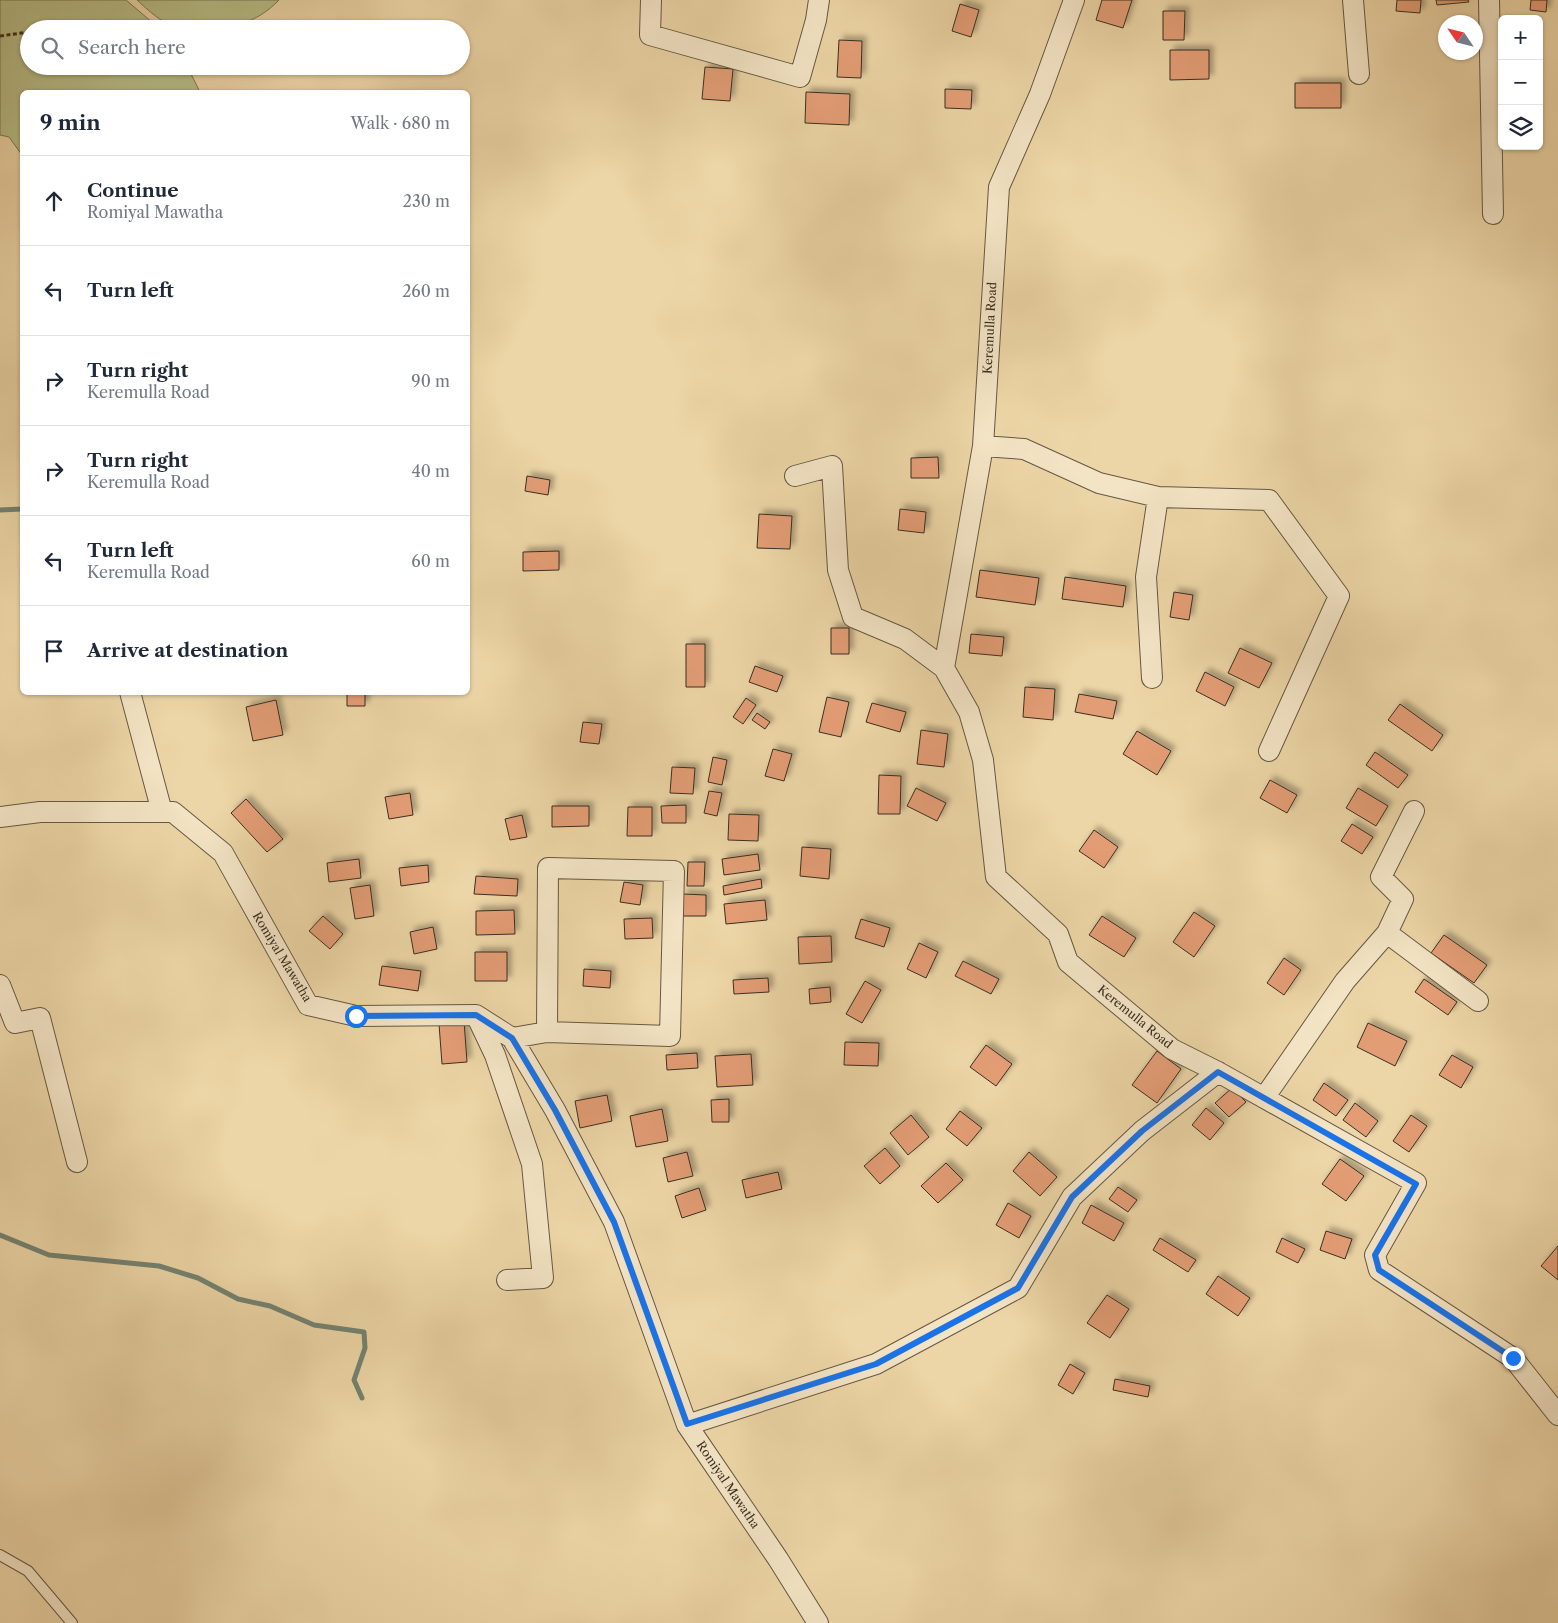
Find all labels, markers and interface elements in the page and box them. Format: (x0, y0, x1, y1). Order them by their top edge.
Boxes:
north arrow (1438, 15, 1483, 60)
map controls (1498, 15, 1543, 150)
button: + (1498, 15, 1543, 60)
search box (20, 20, 470, 75)
icon: search (38, 34, 66, 62)
text: Search here (78, 36, 186, 59)
button: − (1498, 60, 1543, 105)
button: layers (1498, 105, 1543, 150)
text: 9 min (40, 110, 101, 135)
text: Walk · 680 m (351, 113, 450, 133)
text: Continue (87, 179, 179, 202)
icon: ahead (40, 187, 68, 215)
text: 230 m (403, 191, 450, 211)
text: Romiyal Mawatha (87, 202, 223, 222)
icon: left (40, 277, 68, 305)
text: Turn left (87, 279, 174, 302)
text: 260 m (402, 281, 450, 301)
street label: Keremulla Road (980, 281, 999, 374)
text: Turn right (87, 359, 188, 382)
icon: right (40, 367, 68, 395)
text: 90 m (411, 371, 450, 391)
text: Keremulla Road (87, 382, 210, 402)
text: Turn right (87, 449, 188, 472)
icon: right (40, 457, 68, 485)
text: 40 m (411, 461, 450, 481)
text: Keremulla Road (87, 472, 210, 492)
text: Turn left (87, 539, 174, 562)
icon: left (40, 547, 68, 575)
text: 60 m (411, 551, 450, 571)
text: Keremulla Road (87, 562, 210, 582)
icon: arrive (40, 637, 68, 665)
text: Arrive at destination (87, 639, 288, 662)
street label: Romiyal Mawatha (250, 909, 316, 1005)
street label: Keremulla Road (1095, 982, 1176, 1052)
route start (345, 1005, 368, 1028)
route end (1502, 1347, 1525, 1370)
street label: Romiyal Mawatha (694, 1438, 764, 1532)

